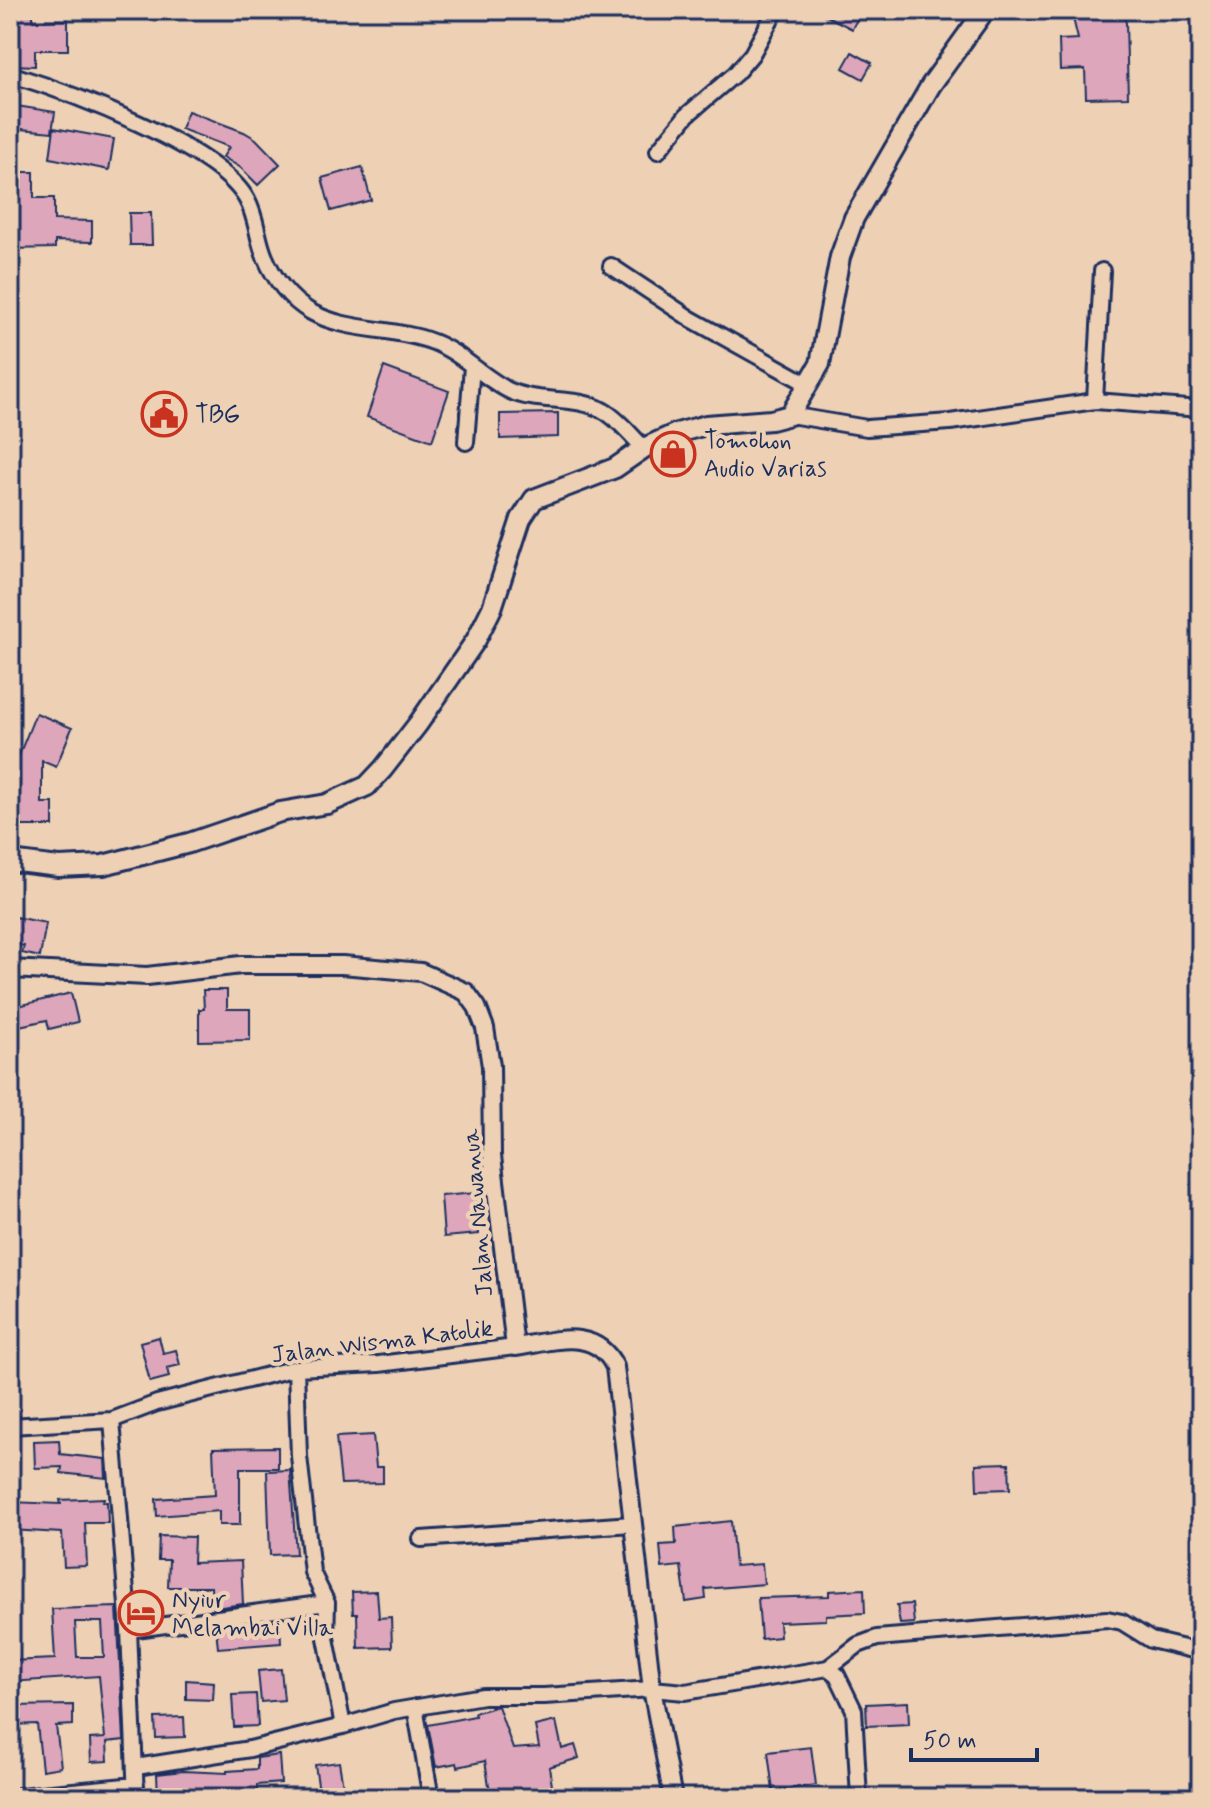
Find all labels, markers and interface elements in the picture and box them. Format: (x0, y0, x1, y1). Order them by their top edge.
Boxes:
public building icon: TBG (140, 390, 188, 438)
place label: TBG (195, 400, 240, 431)
place label: Tomohon Audio Varias (704, 426, 827, 485)
shop icon: Tomohon Audio Varias (649, 430, 697, 478)
street label: Jalan Nawanua (456, 1127, 501, 1298)
street label: Jalan Wisma Katolik (270, 1314, 495, 1371)
place label: Nyiur Melambai Villa (172, 1585, 333, 1644)
hotel icon: Nyiur Melambai Villa (117, 1589, 165, 1637)
scale bar (911, 1712, 1037, 1762)
text: 50 m (923, 1726, 977, 1757)

